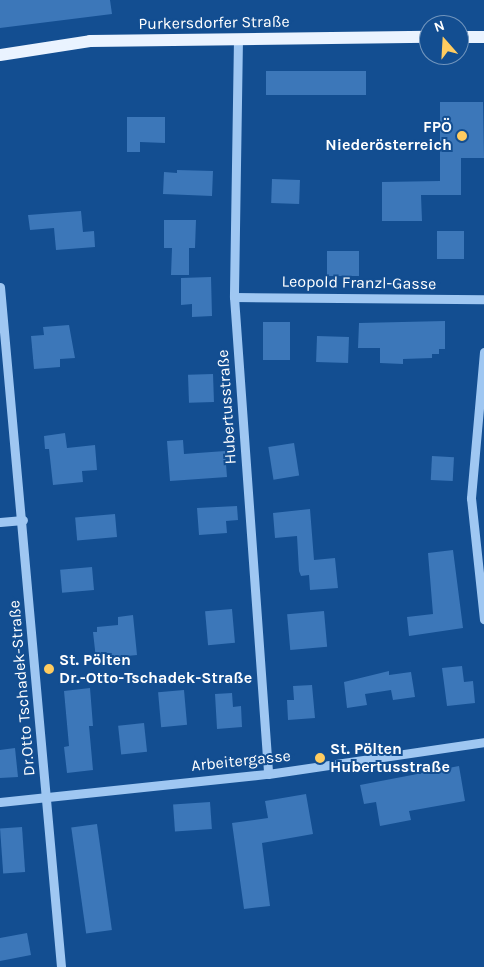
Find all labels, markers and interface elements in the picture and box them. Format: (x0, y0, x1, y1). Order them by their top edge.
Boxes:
street label: Purkersdorfer Straße (138, 12, 290, 34)
north arrow (419, 15, 469, 65)
text: N (432, 17, 447, 36)
place label: FPÖ Niederösterreich (325, 117, 452, 155)
marker: FPÖ Niederösterreich (456, 130, 468, 142)
street label: Leopold Franzl-Gasse (281, 272, 437, 294)
street label: Hubertusstraße (213, 349, 241, 465)
street label: Dr.Otto Tschadek-Straße (5, 599, 39, 777)
place label: St. Pölten Dr.-Otto-Tschadek-Straße (59, 650, 252, 688)
marker: St. Pölten Dr.-Otto-Tschadek-Straße (43, 663, 55, 675)
place label: St. Pölten Hubertusstraße (330, 739, 450, 777)
street label: Arbeitergasse (190, 746, 292, 776)
marker: St. Pölten Hubertusstraße (314, 752, 326, 764)

